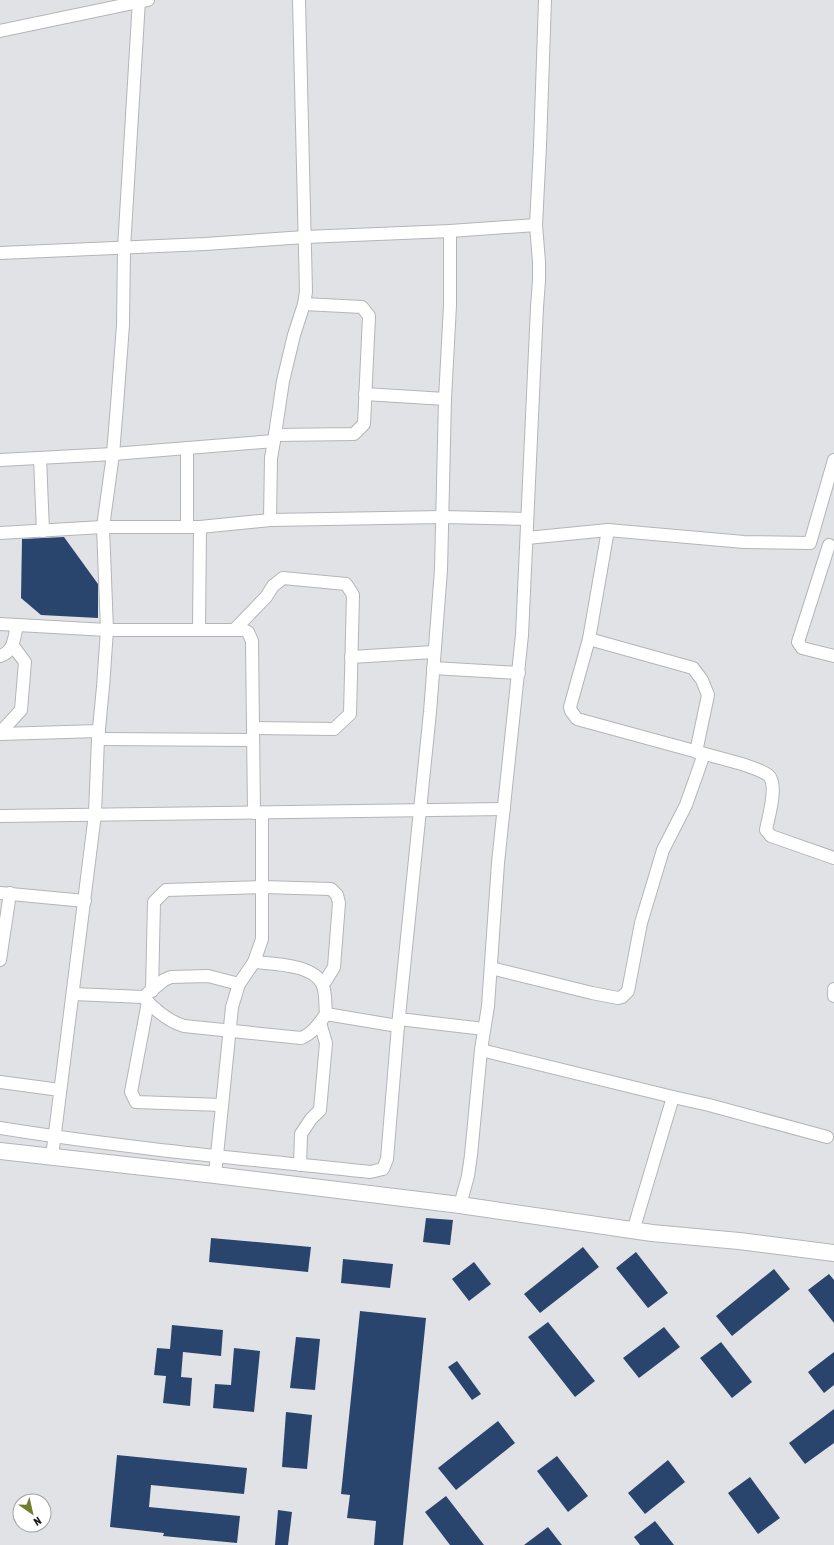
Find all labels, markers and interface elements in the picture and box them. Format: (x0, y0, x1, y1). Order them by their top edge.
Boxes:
north arrow (12, 1493, 52, 1533)
text: N (32, 1514, 44, 1528)

